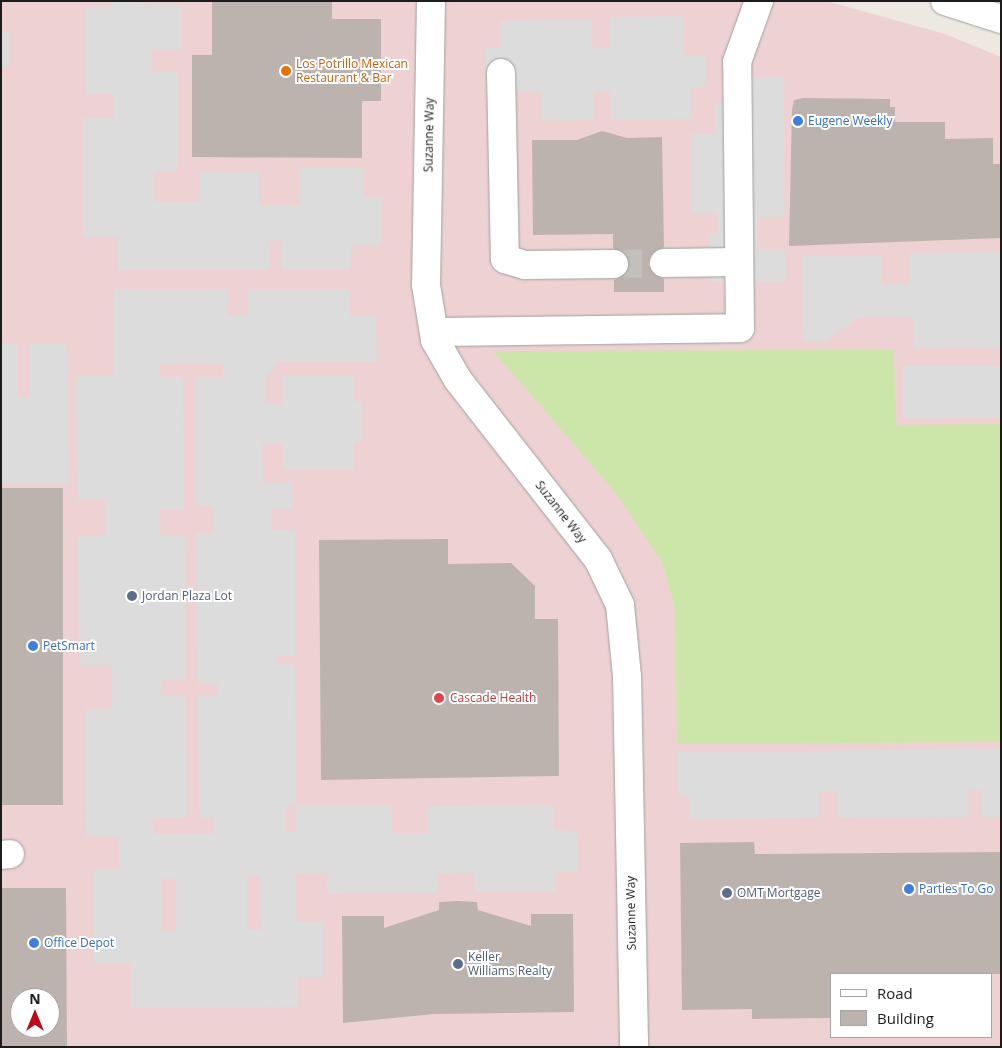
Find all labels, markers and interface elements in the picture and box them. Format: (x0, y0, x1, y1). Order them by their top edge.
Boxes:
place label: Los Potrillo Mexican Restaurant & Bar (296, 57, 408, 85)
marker: Los Potrillo Mexican Restaurant & Bar (280, 65, 292, 77)
street label: Suzanne Way (421, 98, 437, 172)
place label: Eugene Weekly (808, 114, 892, 128)
marker: Eugene Weekly (792, 115, 804, 127)
street label: Suzanne Way (532, 478, 590, 546)
place label: Jordan Plaza Lot (142, 589, 232, 603)
marker: Jordan Plaza Lot (126, 590, 138, 602)
place label: PetSmart (43, 639, 95, 653)
marker: PetSmart (27, 640, 39, 652)
marker: Cascade Health (432, 691, 446, 705)
place label: Cascade Health (450, 691, 536, 705)
street label: Suzanne Way (623, 876, 639, 950)
place label: Parties To Go (919, 882, 994, 896)
marker: Parties To Go (903, 883, 915, 895)
place label: OMT Mortgage (737, 886, 820, 900)
marker: OMT Mortgage (721, 887, 733, 899)
place label: Office Depot (44, 936, 114, 950)
marker: Office Depot (28, 937, 40, 949)
place label: Keller Williams Realty (468, 950, 552, 978)
marker: Keller Williams Realty (452, 958, 464, 970)
legend (830, 973, 992, 1038)
text: Road (877, 983, 913, 1003)
north arrow (10, 988, 60, 1038)
text: N (29, 989, 41, 1008)
text: Building (877, 1008, 934, 1028)

